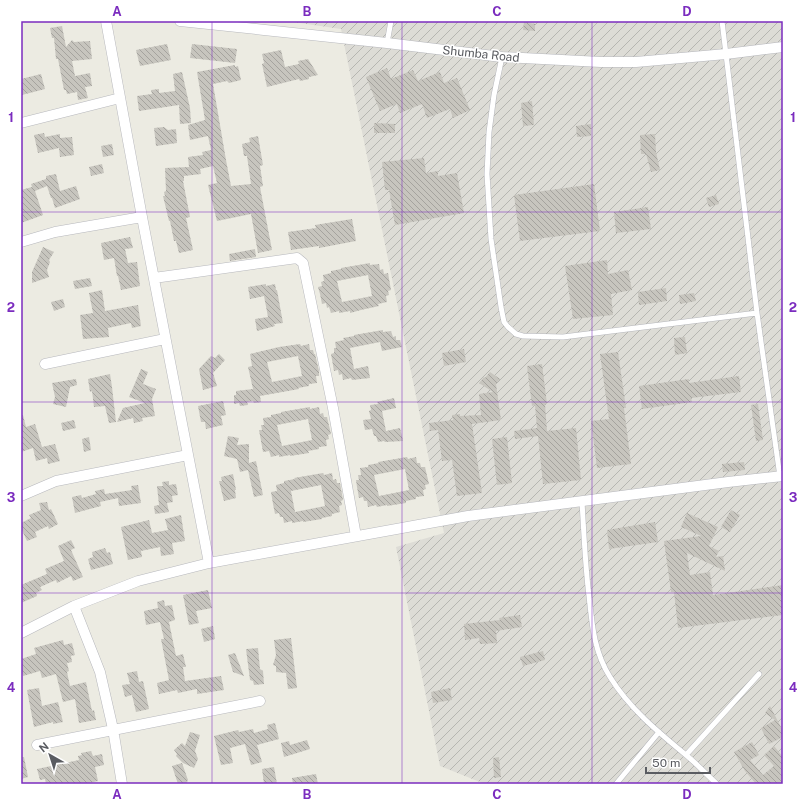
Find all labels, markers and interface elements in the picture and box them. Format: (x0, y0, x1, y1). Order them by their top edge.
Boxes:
text: A (112, 4, 122, 19)
text: B (303, 4, 312, 19)
text: C (492, 4, 502, 19)
text: D (682, 4, 692, 19)
street label: Shumba Road (442, 43, 520, 65)
text: 1 (8, 110, 14, 125)
text: 1 (790, 110, 796, 125)
text: 2 (7, 300, 15, 315)
text: 2 (789, 300, 797, 315)
text: 3 (7, 490, 16, 505)
text: 3 (789, 490, 798, 505)
text: 4 (7, 680, 16, 695)
text: 4 (789, 680, 798, 695)
north arrow (30, 735, 70, 775)
text: N (37, 740, 51, 755)
scale bar (646, 749, 710, 775)
text: 50 m (652, 756, 680, 770)
text: A (112, 787, 122, 802)
text: B (303, 787, 312, 802)
text: C (492, 787, 502, 802)
text: D (682, 787, 692, 802)

